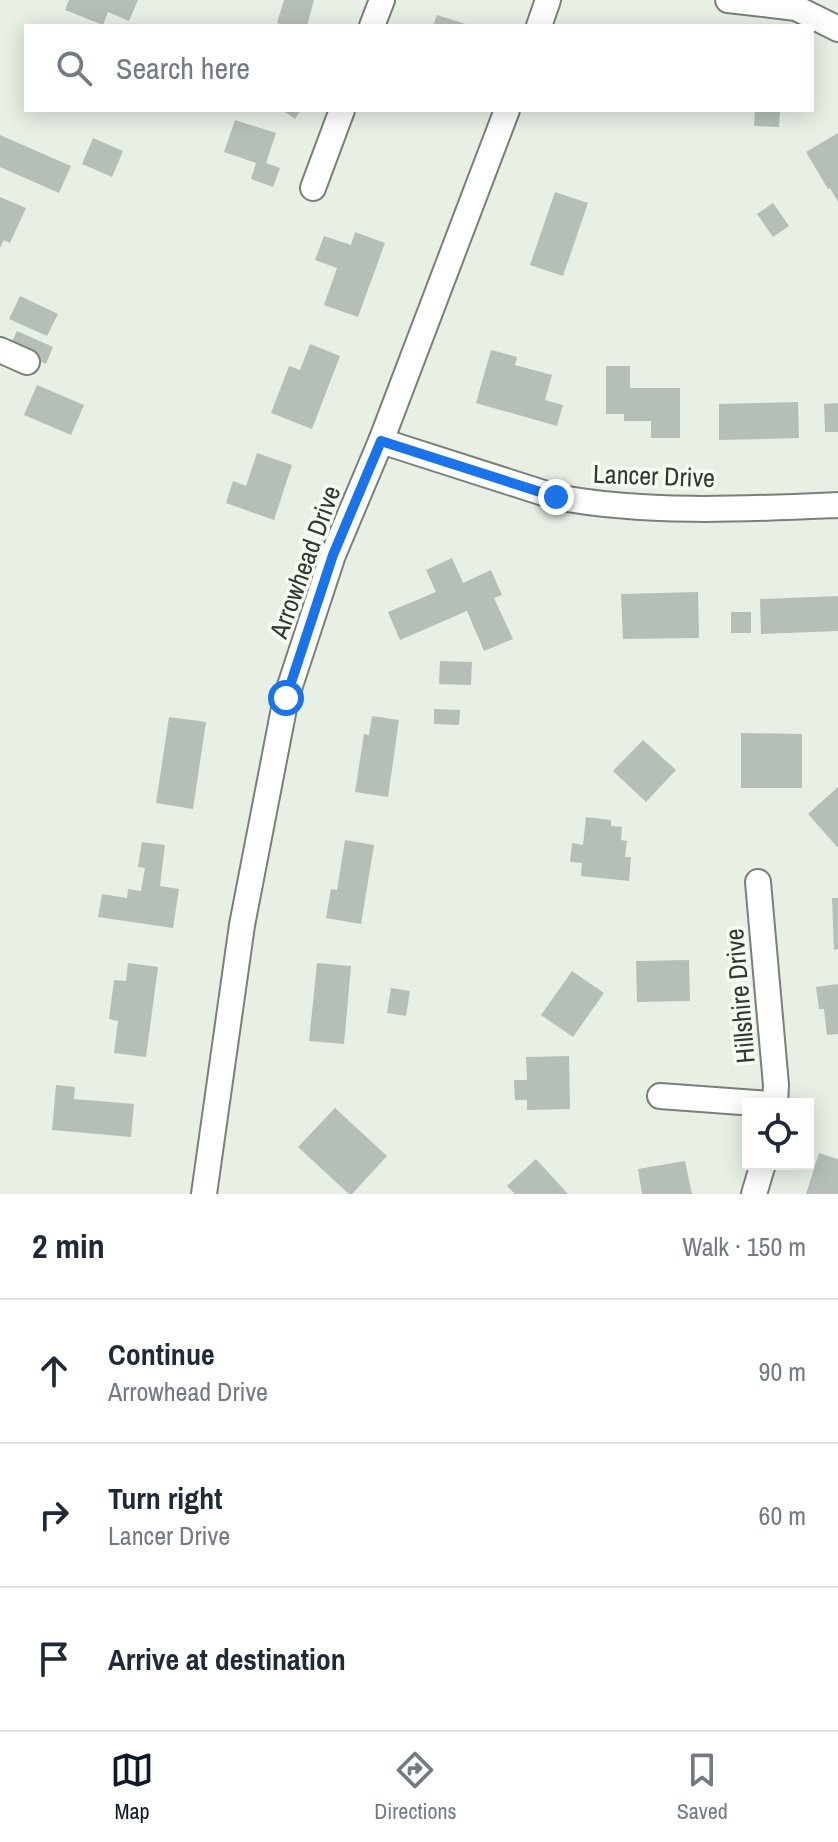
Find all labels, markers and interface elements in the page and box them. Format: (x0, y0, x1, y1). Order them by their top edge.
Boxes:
search box (24, 24, 814, 112)
icon: search (52, 46, 96, 90)
text: Search here (116, 48, 250, 88)
street label: Lancer Drive (592, 456, 716, 495)
route end (538, 479, 574, 515)
street label: Arrowhead Drive (260, 481, 348, 644)
route start (268, 680, 304, 716)
street label: Hillshire Drive (716, 927, 763, 1065)
map controls (742, 1098, 814, 1170)
button: locate (742, 1098, 814, 1170)
text: 2 min (32, 1223, 105, 1269)
text: Walk · 150 m (682, 1229, 806, 1264)
text: Continue (108, 1334, 215, 1374)
icon: ahead (32, 1349, 76, 1393)
text: 90 m (759, 1354, 806, 1389)
text: Arrowhead Drive (108, 1374, 268, 1409)
text: Turn right (108, 1478, 222, 1518)
icon: right (32, 1493, 76, 1537)
text: 60 m (759, 1498, 806, 1533)
text: Lancer Drive (108, 1518, 230, 1553)
icon: arrive (32, 1637, 76, 1681)
text: Arrive at destination (108, 1639, 346, 1679)
tab: Map (110, 1748, 154, 1826)
tab: Directions (374, 1748, 457, 1826)
tab: Saved (677, 1748, 728, 1826)

